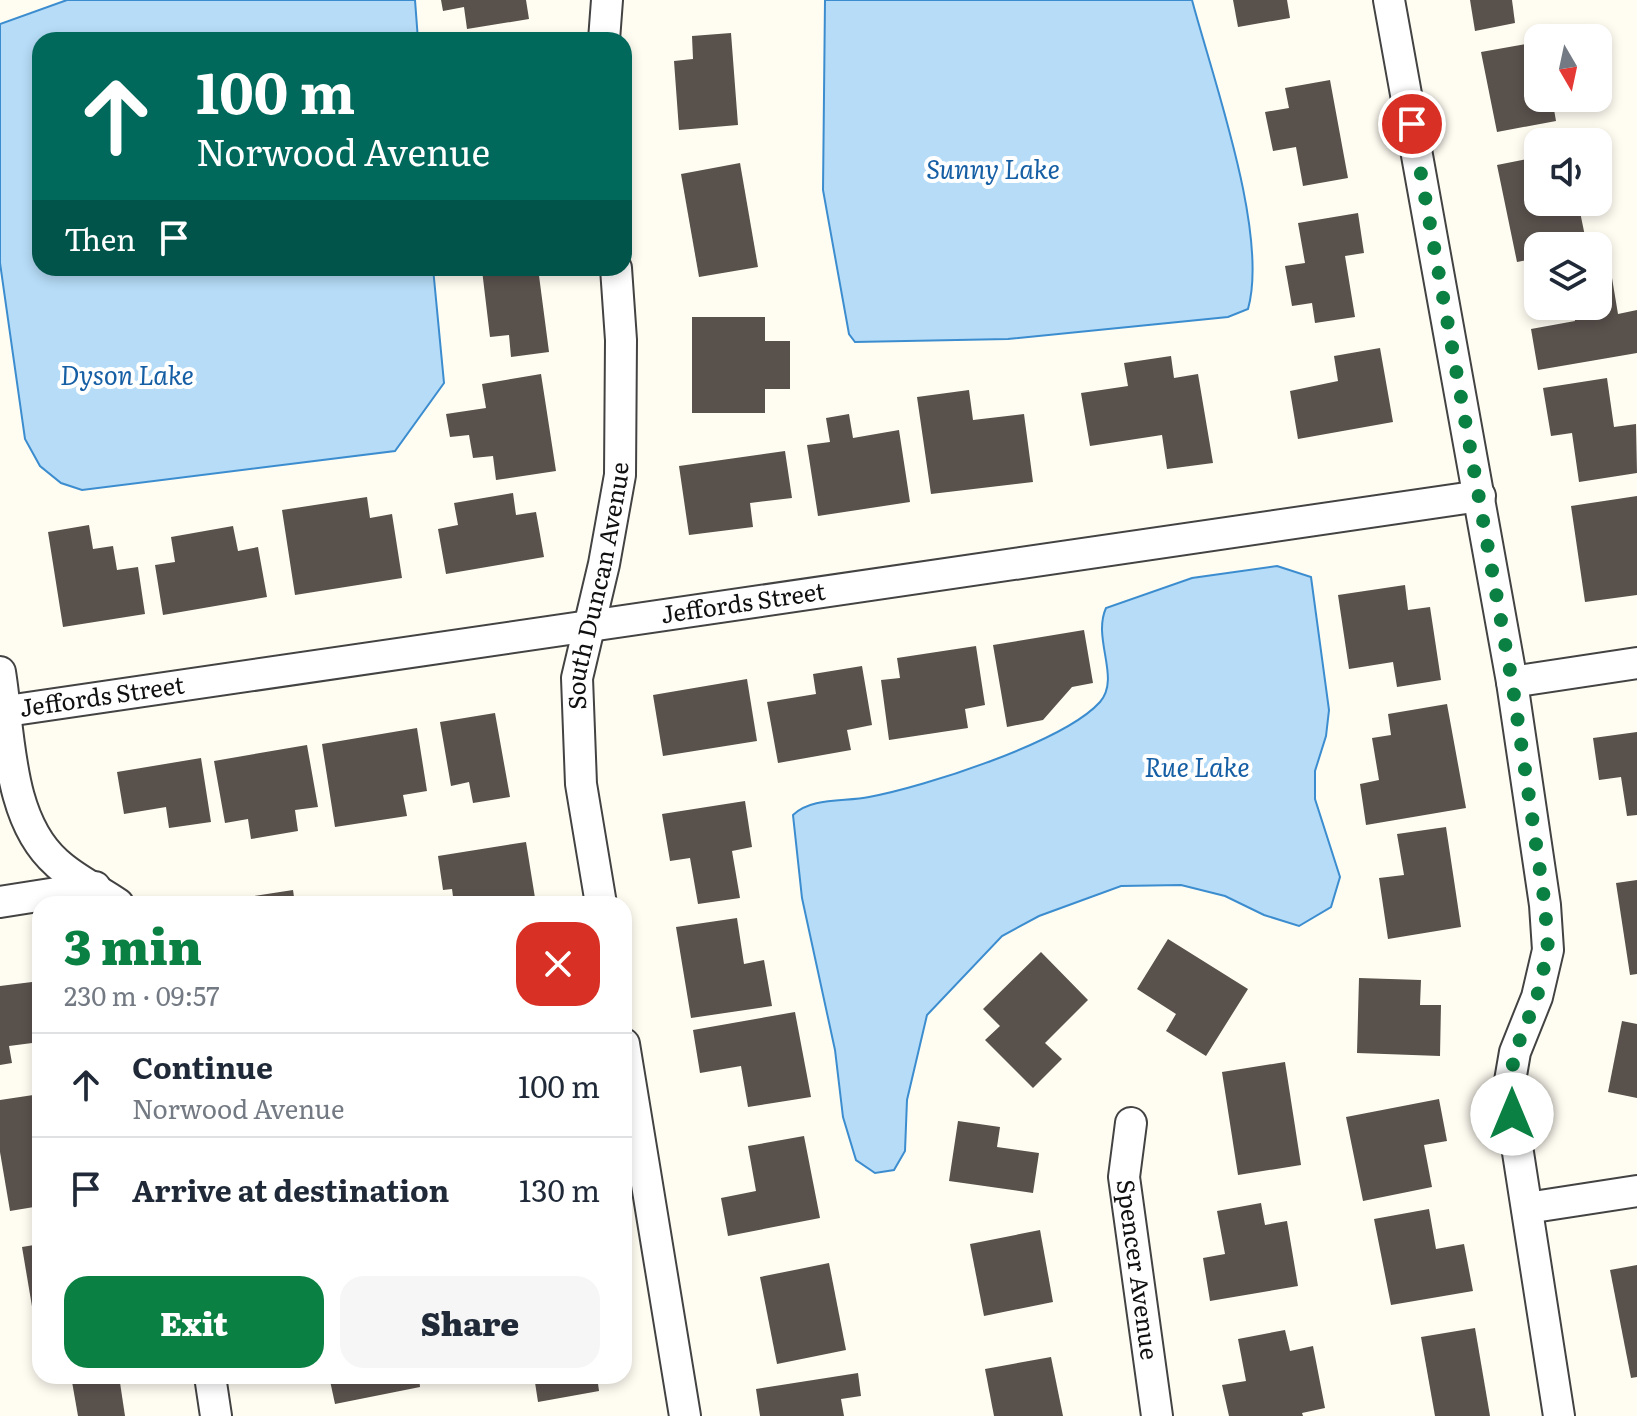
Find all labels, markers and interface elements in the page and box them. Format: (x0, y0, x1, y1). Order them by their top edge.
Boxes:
north arrow (1524, 24, 1612, 112)
map controls (1524, 24, 1612, 320)
text: 100 m (196, 48, 355, 131)
icon: ahead (64, 64, 168, 168)
pin (1378, 90, 1446, 158)
icon: arrive (1390, 102, 1434, 146)
text: Norwood Avenue (196, 124, 490, 177)
button: sound (1524, 128, 1612, 216)
water label: Sunny Lake (926, 148, 1060, 187)
text: Then (64, 216, 136, 260)
icon: arrive (152, 216, 196, 260)
button: layers (1524, 232, 1612, 320)
water label: Dyson Lake (60, 354, 194, 393)
street label: South Duncan Avenue (557, 462, 635, 711)
street label: Jeffords Street (658, 572, 828, 630)
street label: Jeffords Street (17, 665, 187, 724)
water label: Rue Lake (1144, 746, 1250, 785)
text: 3 min (64, 909, 202, 980)
button: close (516, 922, 600, 1006)
text: 230 m · 09:57 (64, 975, 219, 1014)
text: Continue (132, 1044, 273, 1088)
icon: ahead (64, 1063, 108, 1107)
text: 100 m (518, 1063, 600, 1107)
position arrow (1470, 1072, 1554, 1156)
text: Norwood Avenue (132, 1088, 345, 1127)
icon: arrive (64, 1167, 108, 1211)
text: Arrive at destination (132, 1167, 449, 1211)
text: 130 m (519, 1167, 600, 1211)
street label: Spencer Avenue (1110, 1177, 1169, 1362)
button: Exit (64, 1276, 324, 1368)
button: Share (340, 1276, 600, 1368)

